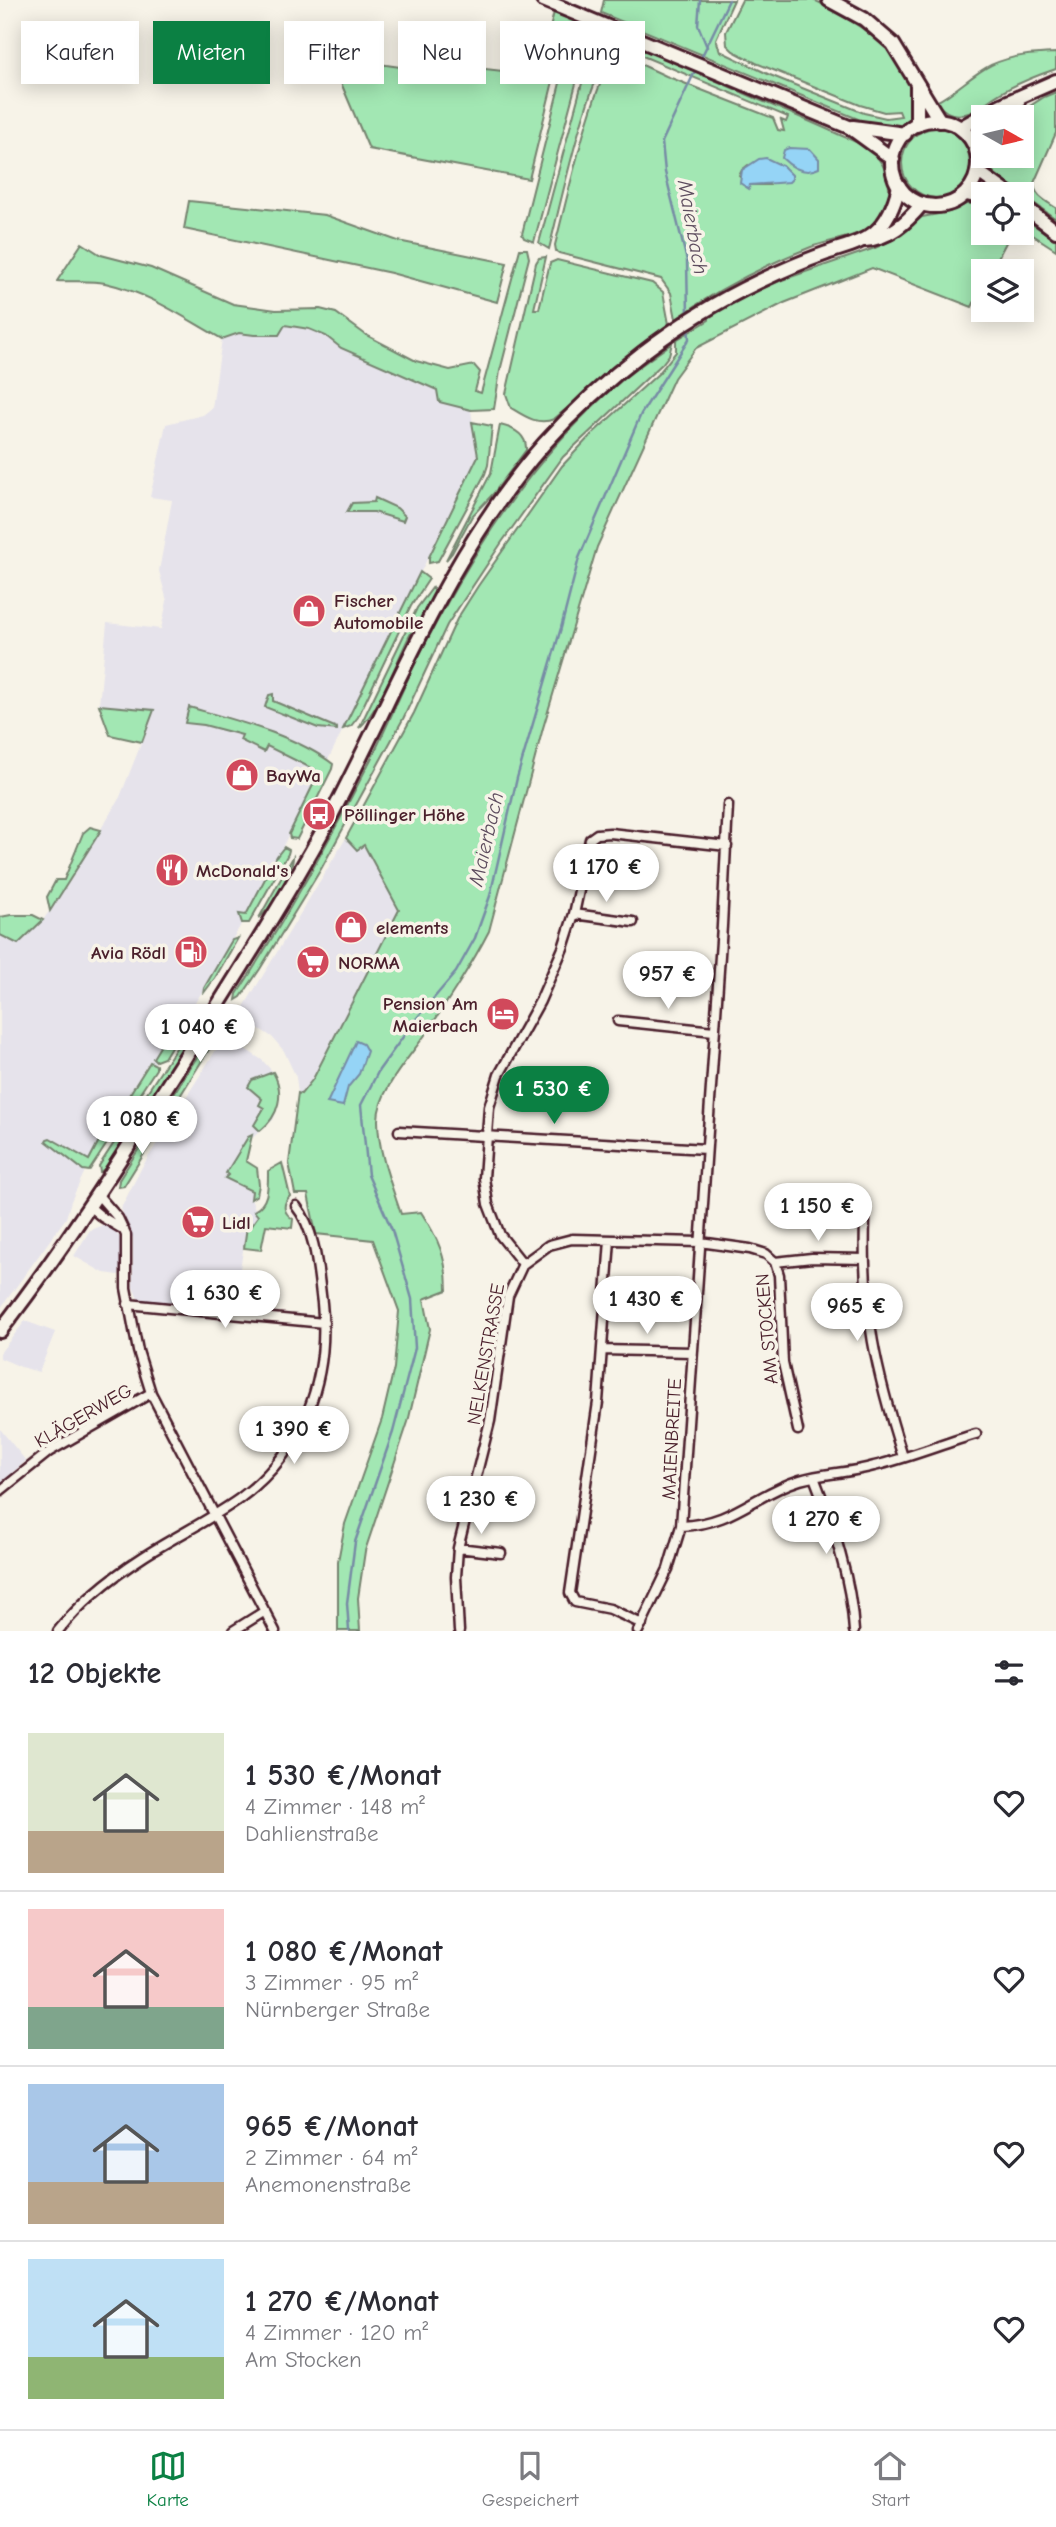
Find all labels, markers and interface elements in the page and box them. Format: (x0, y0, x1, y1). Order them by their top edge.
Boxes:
chip: Kaufen (21, 21, 139, 84)
chip: Mieten (153, 21, 270, 84)
chip: Filter (284, 21, 384, 84)
chip: Neu (398, 21, 486, 84)
chip: Wohnung (500, 21, 645, 84)
north arrow (971, 105, 1034, 168)
map controls (971, 105, 1034, 322)
water label: Maierbach (673, 177, 713, 276)
button: locate (971, 182, 1034, 245)
button: layers (971, 259, 1034, 322)
place label: Fischer Automobile (334, 590, 423, 634)
shop icon: Fischer Automobile (290, 592, 328, 630)
shop icon: BayWa (223, 756, 261, 794)
place label: BayWa (266, 765, 321, 787)
water label: Maierbach (463, 790, 508, 889)
bus stop icon: Pöllinger Höhe (300, 795, 338, 833)
place label: Pöllinger Höhe (344, 804, 465, 826)
pin: 1 170 € (541, 844, 671, 904)
restaurant icon: McDonald's (153, 851, 191, 889)
text: 1 170 € (569, 853, 643, 880)
place label: McDonald's (196, 860, 288, 882)
shop icon: elements (332, 908, 370, 946)
place label: elements (376, 917, 448, 939)
fuel station icon: Avia Rödl (172, 933, 210, 971)
place label: Avia Rödl (91, 942, 166, 964)
supermarket icon: NORMA (294, 943, 332, 981)
pin: 957 € (619, 951, 717, 1011)
place label: NORMA (338, 952, 400, 974)
text: 957 € (639, 960, 697, 987)
place label: Pension Am Maierbach (383, 993, 478, 1037)
hotel icon: Pension Am Maierbach (484, 995, 522, 1033)
pin: 1 040 € (135, 1004, 265, 1064)
text: 1 040 € (161, 1013, 239, 1040)
pin: 1 530 € (489, 1066, 619, 1126)
text: 1 530 € (515, 1075, 593, 1102)
pin: 1 080 € (77, 1096, 207, 1156)
text: 1 080 € (102, 1105, 182, 1132)
pin: 1 150 € (753, 1184, 883, 1243)
text: 1 150 € (780, 1192, 856, 1219)
supermarket icon: Lidl (179, 1203, 217, 1241)
place label: Lidl (222, 1212, 251, 1234)
pin: 1 630 € (160, 1270, 290, 1330)
street label: AM STOCKEN (751, 1273, 783, 1385)
pin: 1 430 € (582, 1276, 712, 1336)
text: 1 630 € (186, 1279, 264, 1306)
street label: NELKENSTRASSE (463, 1282, 509, 1427)
pin: 965 € (808, 1284, 906, 1343)
text: 1 430 € (609, 1285, 685, 1312)
text: 965 € (827, 1292, 887, 1319)
street label: MAIENBREITE (658, 1378, 686, 1500)
street label: KLÄGERWEG (31, 1379, 136, 1453)
pin: 1 390 € (229, 1406, 359, 1466)
text: 1 390 € (255, 1415, 333, 1442)
pin: 1 230 € (416, 1476, 546, 1536)
text: 1 230 € (442, 1485, 520, 1512)
pin: 1 270 € (761, 1496, 891, 1556)
text: 1 270 € (788, 1505, 864, 1532)
icon: filters (990, 1654, 1028, 1692)
text: 12 Objekte (28, 1656, 161, 1691)
text: 1 530 €/Monat (245, 1758, 441, 1793)
icon: home (84, 1761, 168, 1845)
icon: heart (990, 1784, 1028, 1822)
text: 4 Zimmer · 148 m² (245, 1793, 425, 1820)
text: Dahlienstraße (245, 1820, 379, 1847)
text: 1 080 €/Monat (245, 1934, 443, 1969)
icon: home (84, 1937, 168, 2021)
icon: heart (990, 1960, 1028, 1998)
text: 3 Zimmer · 95 m² (245, 1969, 418, 1996)
text: Nürnberger Straße (245, 1996, 430, 2023)
text: 965 €/Monat (245, 2109, 418, 2144)
icon: home (84, 2112, 168, 2196)
icon: heart (990, 2135, 1028, 2173)
text: 2 Zimmer · 64 m² (245, 2144, 417, 2171)
text: Anemonenstraße (245, 2171, 411, 2198)
text: 1 270 €/Monat (245, 2284, 438, 2319)
icon: home (84, 2287, 168, 2371)
icon: heart (990, 2310, 1028, 2348)
text: 4 Zimmer · 120 m² (245, 2319, 428, 2346)
text: Am Stocken (245, 2346, 362, 2373)
tab: Karte (146, 2447, 189, 2511)
tab: Gespeichert (482, 2447, 579, 2511)
tab: Start (871, 2447, 910, 2511)

